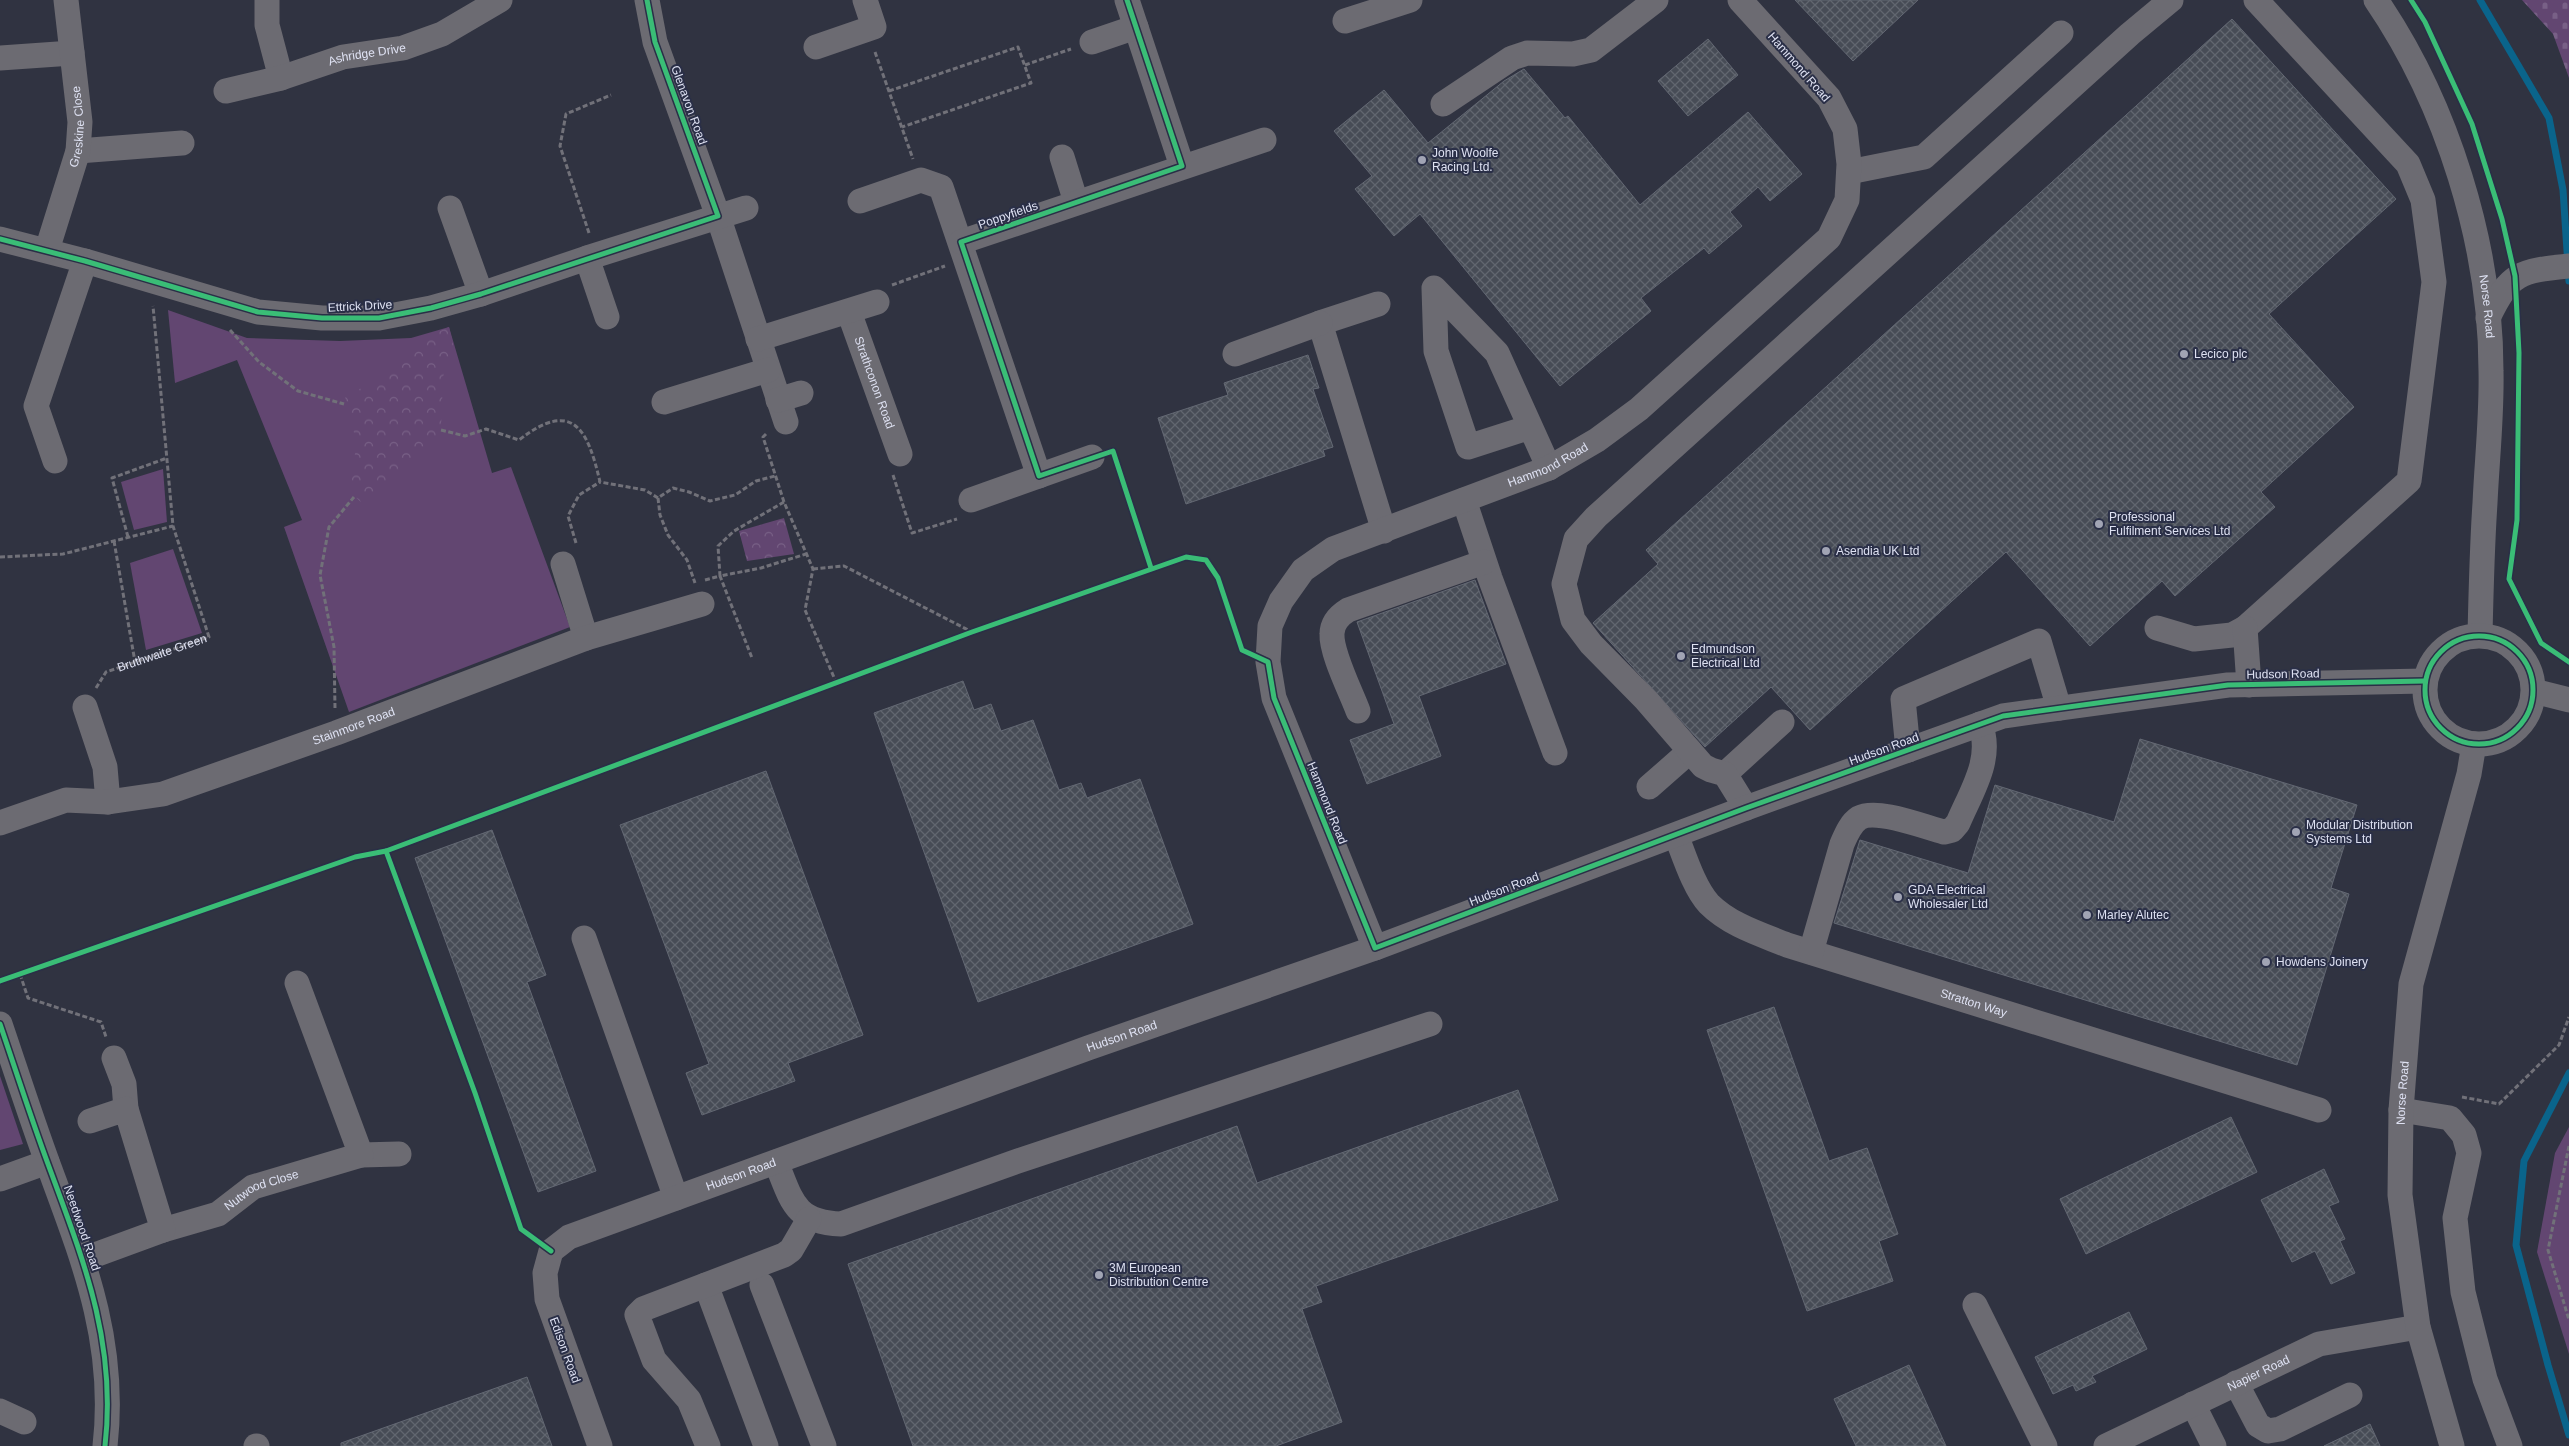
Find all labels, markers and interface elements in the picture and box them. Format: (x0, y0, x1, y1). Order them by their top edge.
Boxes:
street label: Hammond Road (1765, 29, 1833, 105)
street label: Ashridge Drive (326, 41, 407, 69)
street label: Glenavon Road (668, 63, 710, 147)
street label: Greskine Close (66, 85, 87, 169)
place label: John Woolfe Racing Ltd. (1432, 146, 1499, 174)
marker: John Woolfe Racing Ltd. (1416, 154, 1428, 166)
street label: Poppyfields (976, 198, 1040, 232)
street label: Norse Road (2476, 273, 2497, 339)
street label: Ettrick Drive (327, 297, 393, 315)
street label: Strathconon Road (851, 335, 897, 431)
place label: Lecico plc (2194, 347, 2247, 361)
marker: Lecico plc (2178, 348, 2190, 360)
street label: Hammond Road (1506, 440, 1590, 490)
place label: Professional Fulfilment Services Ltd (2109, 510, 2230, 538)
marker: Professional Fulfilment Services Ltd (2093, 518, 2105, 530)
place label: Asendia UK Ltd (1836, 544, 1919, 558)
marker: Asendia UK Ltd (1820, 545, 1832, 557)
street label: Bruthwaite Green (115, 631, 209, 675)
place label: Edmundson Electrical Ltd (1691, 642, 1760, 670)
marker: Edmundson Electrical Ltd (1675, 650, 1687, 662)
street label: Hudson Road (2246, 666, 2320, 682)
street label: Stainmore Road (311, 704, 397, 748)
street label: Hudson Road (1847, 730, 1921, 768)
street label: Hammond Road (1304, 760, 1350, 846)
place label: Modular Distribution Systems Ltd (2306, 818, 2413, 846)
marker: Modular Distribution Systems Ltd (2290, 826, 2302, 838)
street label: Hudson Road (1467, 869, 1541, 909)
place label: GDA Electrical Wholesaler Ltd (1908, 883, 1988, 911)
marker: GDA Electrical Wholesaler Ltd (1892, 891, 1904, 903)
place label: Marley Alutec (2097, 908, 2169, 922)
marker: Marley Alutec (2081, 909, 2093, 921)
place label: Howdens Joinery (2276, 955, 2368, 969)
marker: Howdens Joinery (2260, 956, 2272, 968)
street label: Stratton Way (1939, 986, 2009, 1020)
street label: Hudson Road (1085, 1018, 1159, 1055)
street label: Norse Road (2394, 1061, 2412, 1125)
street label: Hudson Road (704, 1155, 778, 1194)
street label: Nutwood Close (222, 1167, 301, 1213)
street label: Needwood Road (61, 1183, 103, 1273)
place label: 3M European Distribution Centre (1109, 1261, 1209, 1289)
marker: 3M European Distribution Centre (1093, 1269, 1105, 1281)
street label: Edison Road (547, 1315, 583, 1385)
street label: Napier Road (2225, 1352, 2292, 1394)

